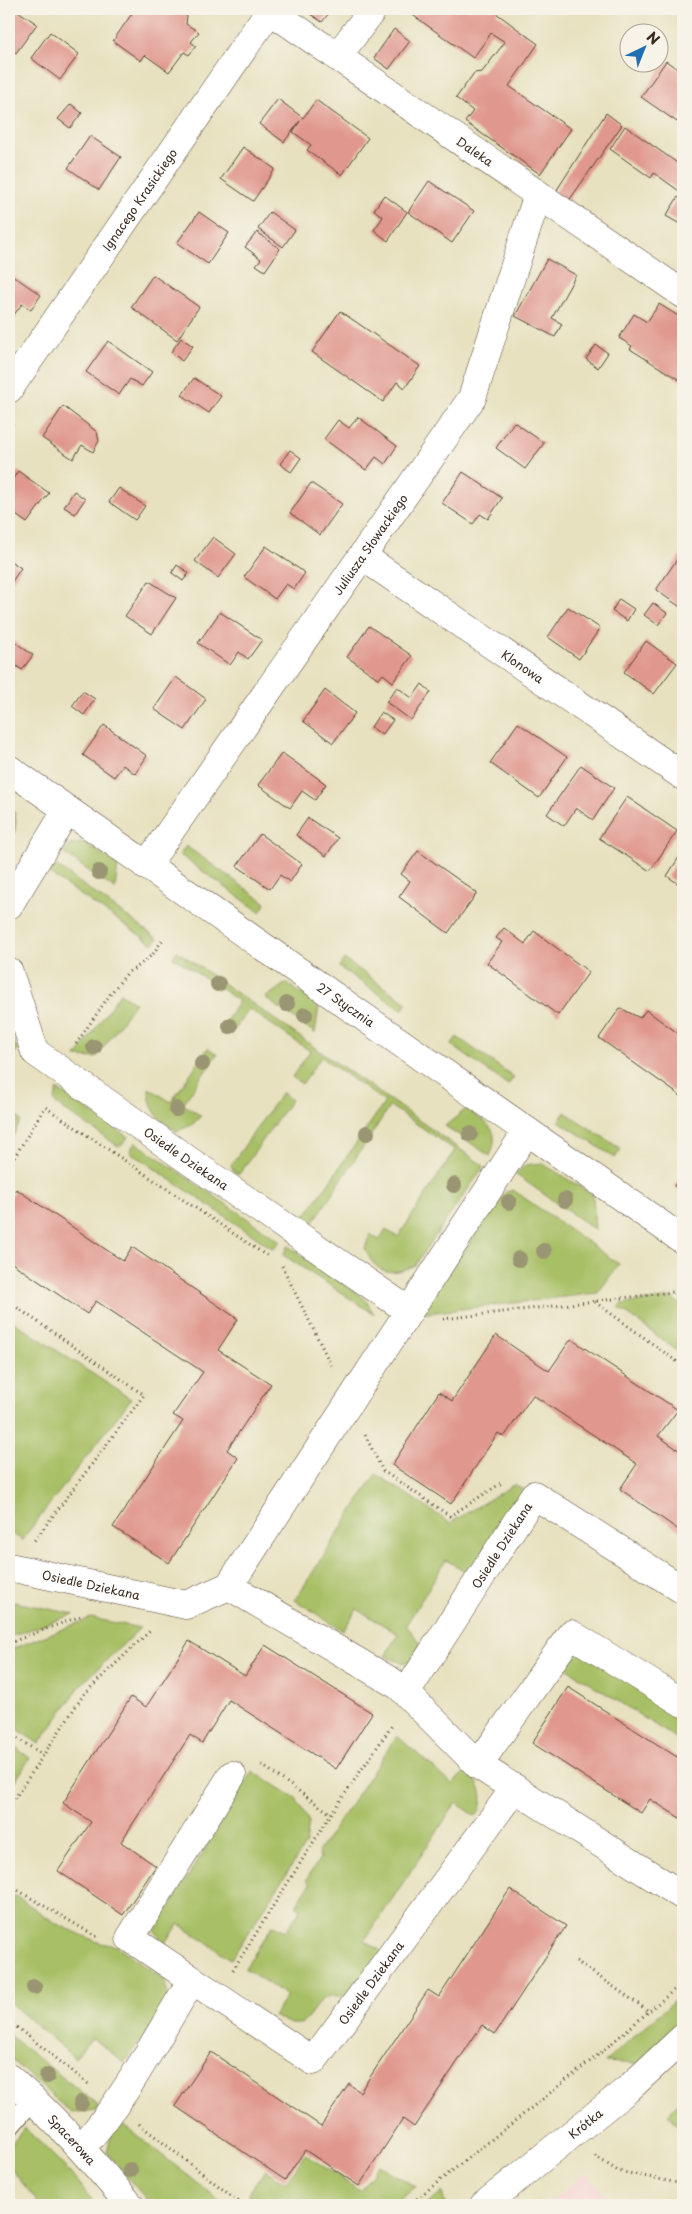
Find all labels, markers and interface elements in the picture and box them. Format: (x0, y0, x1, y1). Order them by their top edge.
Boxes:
north arrow (620, 22, 670, 72)
text: N (642, 27, 664, 50)
street label: Daleka (453, 132, 498, 171)
street label: Ignacego Krasickiego (98, 145, 181, 254)
street label: Juliusza Słowackiego (329, 490, 412, 599)
street label: Klonowa (498, 645, 548, 688)
street label: 27 Stycznia (313, 978, 379, 1031)
street label: Osiedle Dziekana (140, 1122, 233, 1194)
street label: Osiedle Dziekana (467, 1498, 536, 1592)
street label: Osiedle Dziekana (40, 1565, 142, 1604)
street label: Osiedle Dziekana (334, 1937, 408, 2028)
street label: Krótka (564, 2104, 607, 2143)
street label: Spacerowa (44, 2110, 100, 2169)

